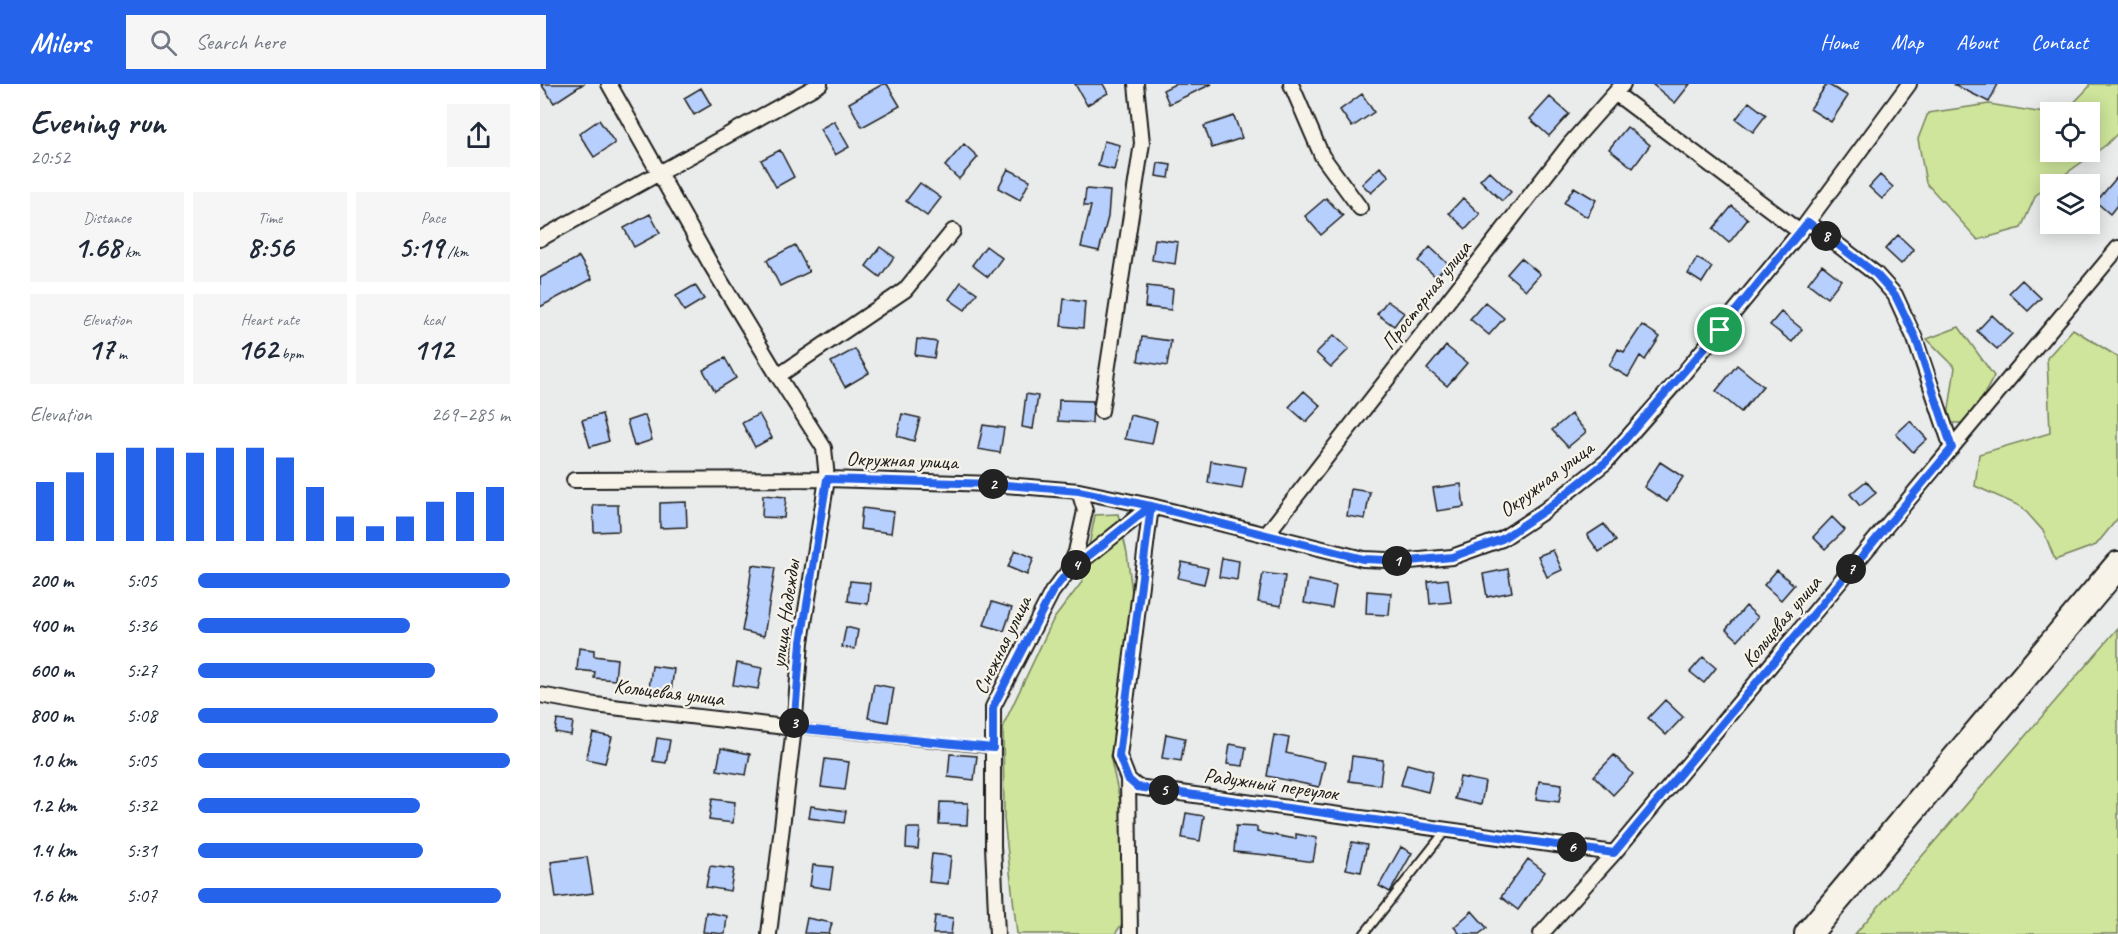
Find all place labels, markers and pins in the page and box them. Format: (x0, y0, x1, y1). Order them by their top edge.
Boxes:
pin: 8 (1811, 221, 1841, 251)
pin (1694, 304, 1745, 355)
pin: 2 (978, 469, 1008, 499)
pin: 1 (1382, 546, 1412, 576)
pin: 4 (1061, 550, 1091, 580)
pin: 7 (1836, 554, 1866, 584)
pin: 3 (779, 708, 809, 738)
pin: 5 (1149, 775, 1179, 805)
pin: 6 (1557, 832, 1587, 862)

